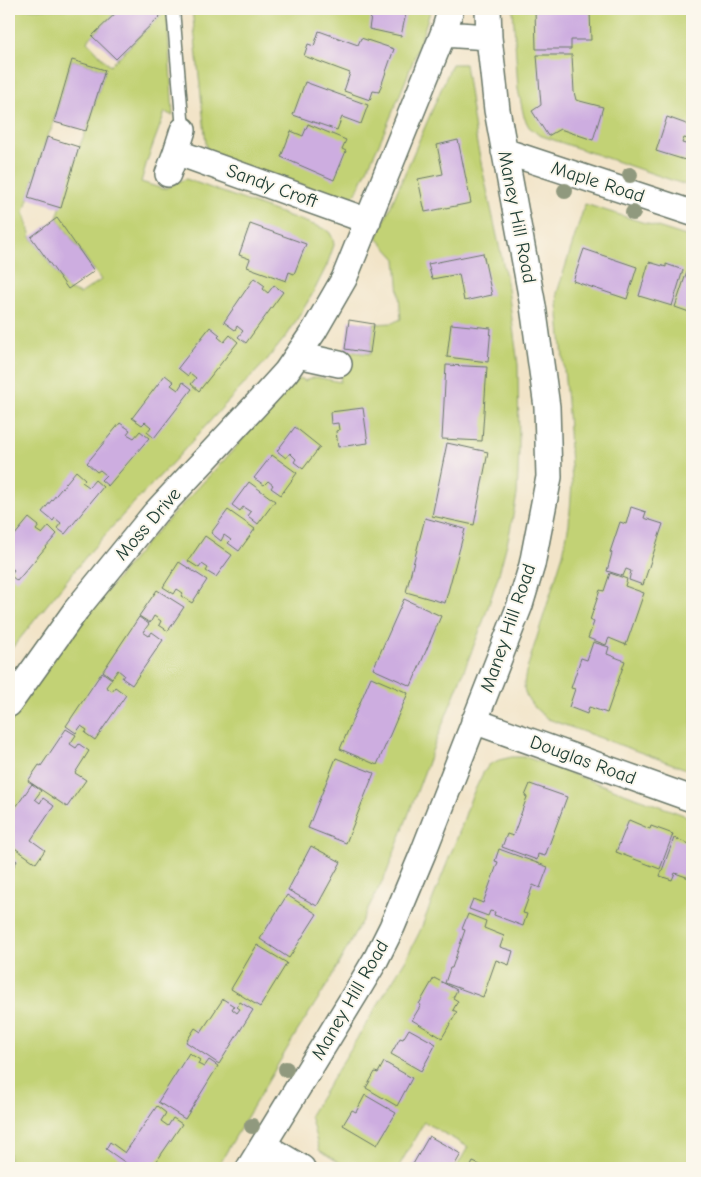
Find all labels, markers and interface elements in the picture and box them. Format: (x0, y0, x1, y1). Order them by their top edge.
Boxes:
street label: Maney Hill Road (493, 149, 541, 285)
street label: Maple Road (549, 157, 647, 207)
street label: Sandy Croft (223, 159, 321, 213)
street label: Moss Drive (111, 483, 185, 565)
street label: Maney Hill Road (476, 561, 540, 695)
street label: Douglas Road (527, 731, 639, 789)
street label: Maney Hill Road (307, 936, 393, 1064)

